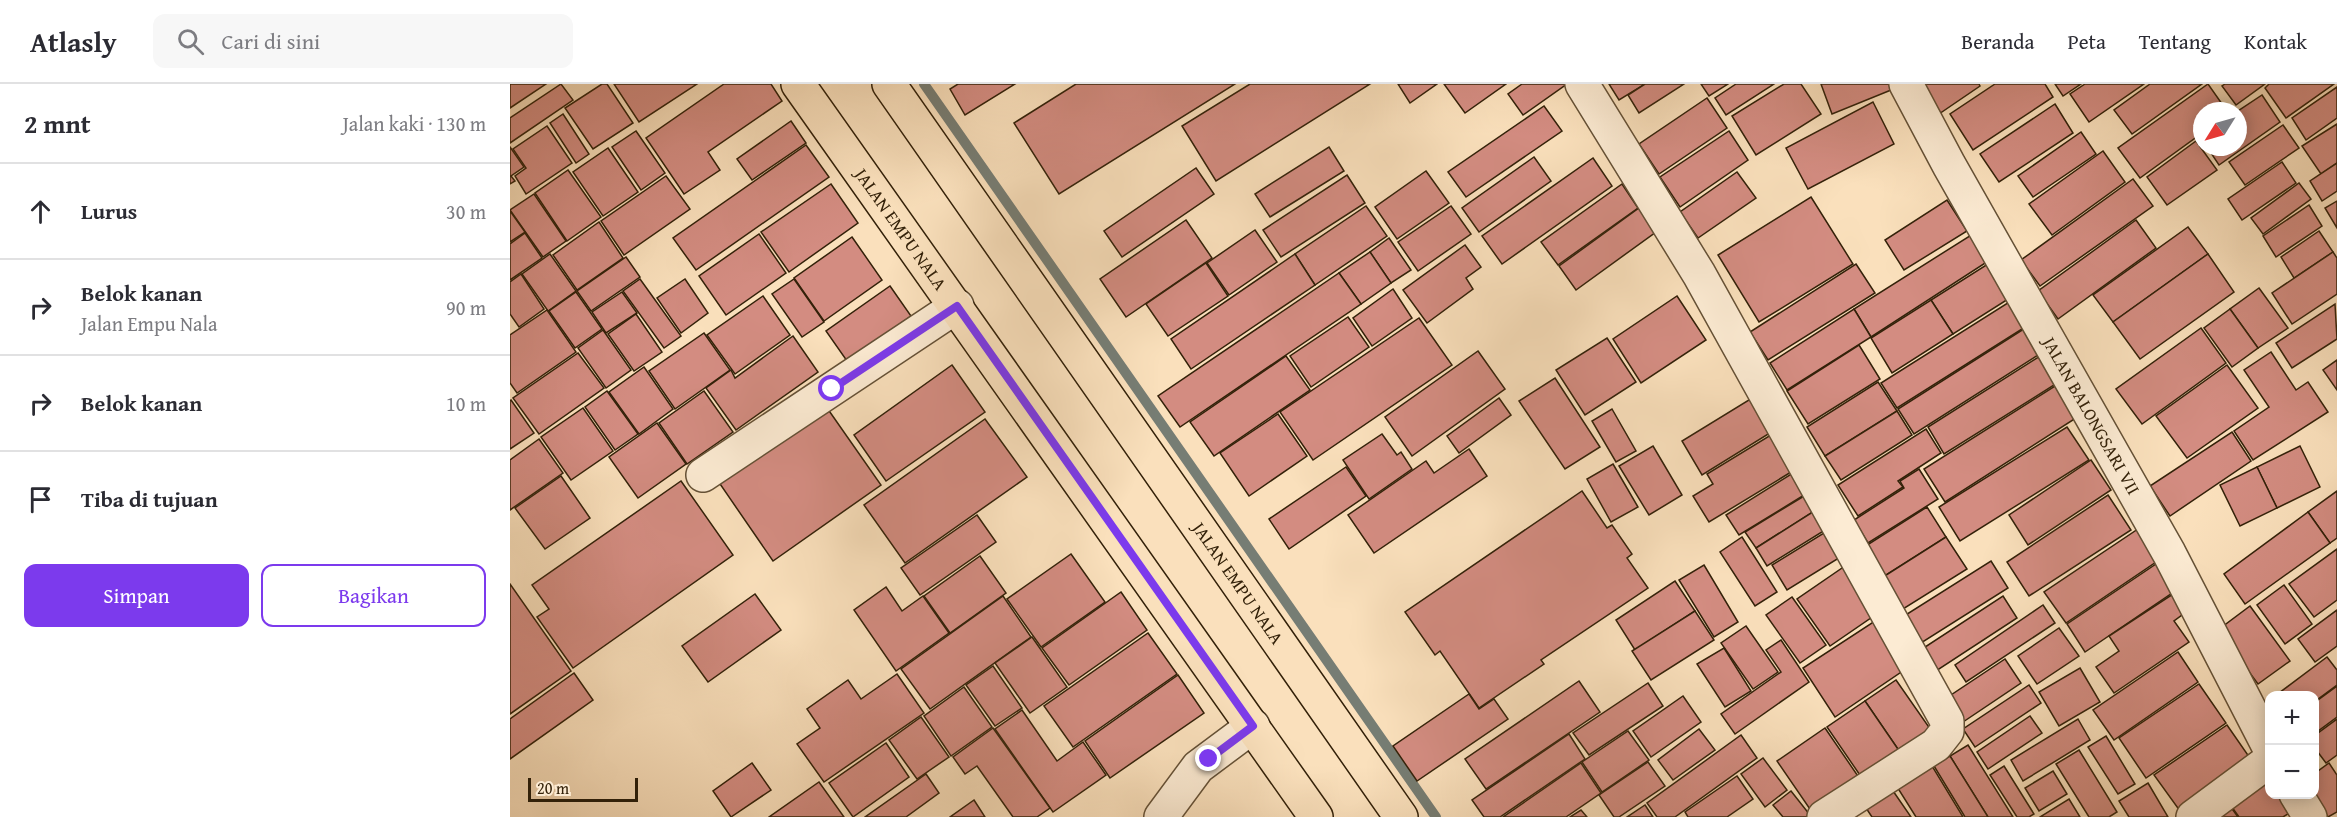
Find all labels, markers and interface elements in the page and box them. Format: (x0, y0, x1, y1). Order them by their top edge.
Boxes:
search box (153, 14, 573, 68)
text: Atlasly (30, 21, 117, 62)
icon: search (174, 25, 207, 58)
text: Cari di sini (222, 25, 320, 57)
text: Beranda (1961, 26, 2034, 57)
text: Peta (2067, 26, 2106, 57)
text: Tentang (2139, 26, 2211, 57)
text: Kontak (2244, 26, 2307, 57)
north arrow (2193, 102, 2247, 156)
text: 2 mnt (24, 104, 91, 143)
text: Jalan kaki · 130 m (342, 109, 486, 138)
street label: JALAN EMPU NALA (847, 161, 954, 296)
icon: ahead (24, 195, 57, 228)
text: Lurus (81, 195, 137, 227)
text: 30 m (446, 197, 486, 226)
text: Belok kanan (81, 277, 202, 309)
icon: right (24, 291, 57, 324)
text: 90 m (446, 293, 486, 322)
text: Jalan Empu Nala (81, 309, 218, 338)
street label: JALAN BALONGSARI VII (2035, 330, 2147, 500)
route start (818, 375, 844, 401)
icon: right (24, 387, 57, 420)
text: Belok kanan (81, 387, 202, 419)
text: 10 m (446, 389, 486, 418)
icon: arrive (24, 483, 57, 516)
text: Tiba di tujuan (81, 483, 218, 515)
street label: JALAN EMPU NALA (1185, 515, 1290, 650)
button: Simpan (24, 564, 249, 627)
button: Bagikan (261, 564, 486, 627)
map controls (2265, 691, 2319, 799)
button: + (2265, 691, 2319, 745)
route end (1195, 745, 1221, 771)
button: − (2265, 745, 2319, 799)
scale bar (528, 775, 638, 802)
text: 20 m (537, 776, 569, 800)

